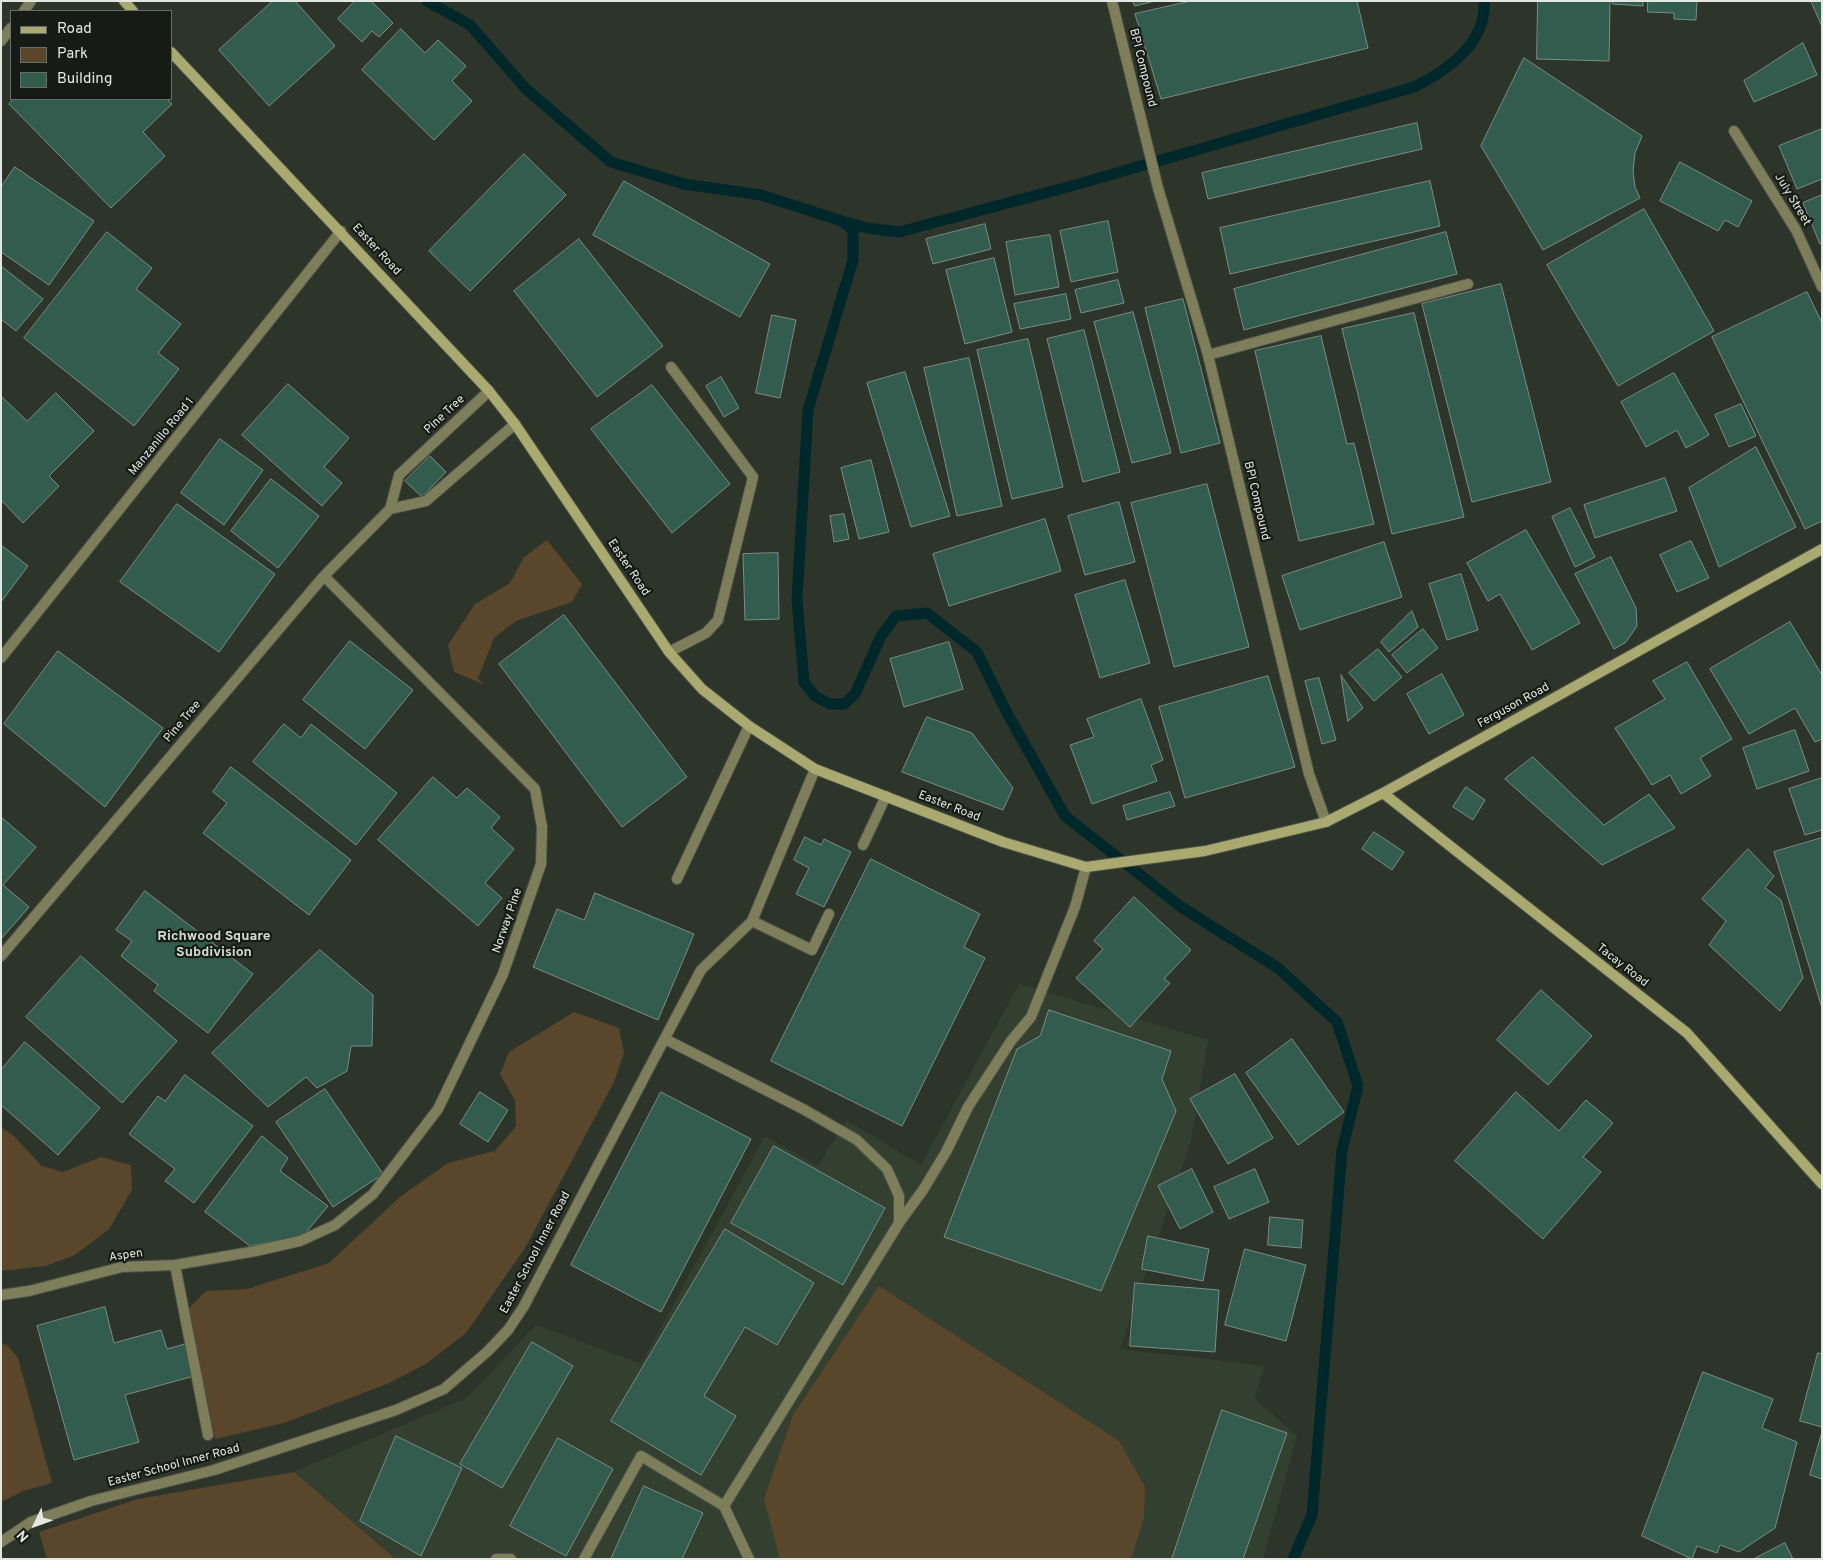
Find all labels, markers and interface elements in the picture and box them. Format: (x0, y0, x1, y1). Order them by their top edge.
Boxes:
legend (10, 10, 172, 100)
text: Road (57, 20, 92, 39)
street label: BPI Compound (1125, 27, 1159, 109)
text: Park (57, 45, 88, 64)
text: Building (57, 70, 112, 89)
street label: July Street (1771, 171, 1813, 229)
street label: Easter Road (348, 221, 404, 279)
street label: Pine Tree (422, 393, 468, 437)
street label: Manzanillo Road 1 (126, 395, 198, 479)
street label: BPI Compound (1240, 460, 1272, 542)
street label: Easter Road (604, 537, 652, 599)
street label: Ferguson Road (1476, 680, 1552, 732)
street label: Pine Tree (161, 698, 205, 746)
street label: Easter Road (916, 789, 982, 825)
street label: Norway Pine (490, 887, 526, 955)
district label: Richwood Square Subdivision (157, 929, 271, 962)
street label: Tacay Road (1593, 941, 1651, 991)
street label: Easter School Inner Road (498, 1190, 574, 1316)
street label: Aspen (108, 1247, 144, 1265)
street label: Easter School Inner Road (106, 1441, 242, 1491)
north arrow (10, 1500, 60, 1550)
text: N (14, 1526, 33, 1545)

